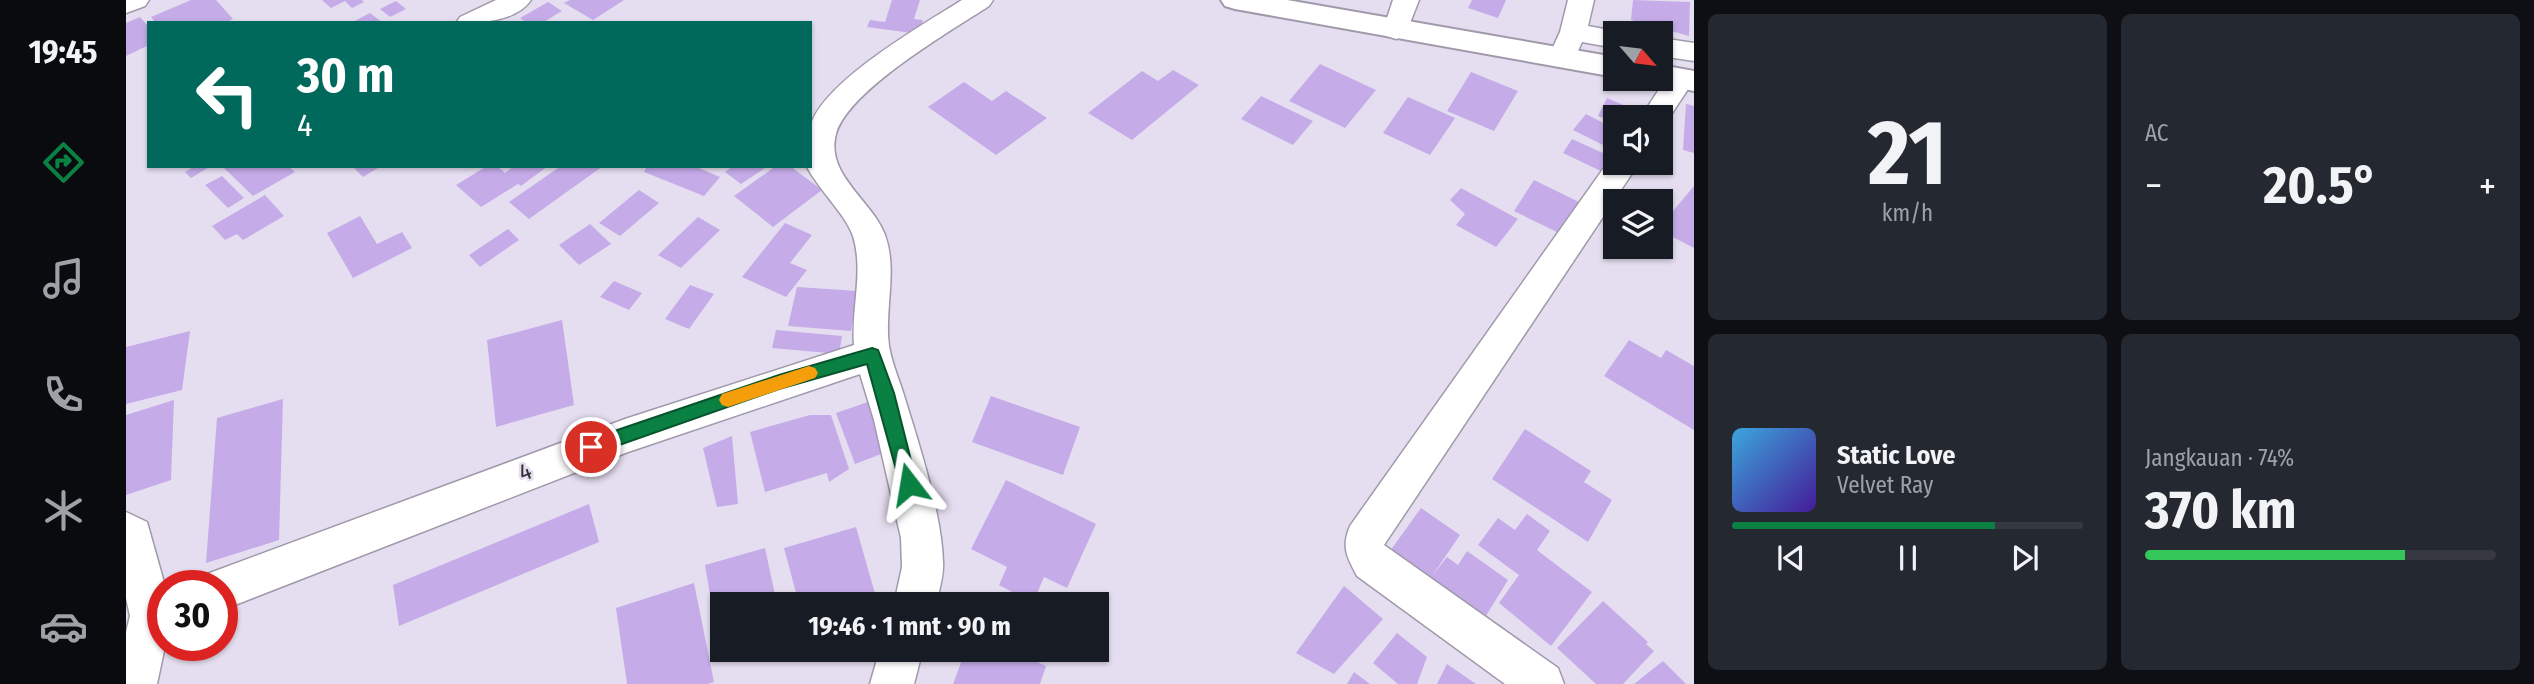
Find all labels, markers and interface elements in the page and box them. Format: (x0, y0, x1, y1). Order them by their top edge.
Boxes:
north arrow (1603, 21, 1673, 91)
map controls (1603, 21, 1673, 259)
text: 19:45 (28, 33, 98, 71)
text: 30 m (297, 46, 395, 105)
icon: left (182, 49, 273, 140)
text: 21 (1868, 99, 1947, 208)
button: sound (1603, 105, 1673, 175)
text: 4 (297, 106, 313, 144)
text: AC (2145, 119, 2169, 147)
icon: directions (39, 138, 88, 187)
text: 20.5° (2263, 154, 2378, 217)
text: − (2145, 163, 2162, 209)
text: + (2479, 163, 2496, 209)
button: layers (1603, 189, 1673, 259)
text: km/h (1882, 199, 1933, 227)
icon: music (39, 254, 88, 303)
icon: phone (39, 370, 88, 419)
pin (561, 417, 621, 477)
icon: arrive (572, 428, 610, 466)
text: Static Love (1837, 440, 1955, 471)
text: Jangkauan · 74% (2145, 444, 2294, 472)
position arrow (872, 447, 946, 521)
street label: 4 (515, 457, 535, 487)
text: Velvet Ray (1837, 471, 1933, 499)
text: 370 km (2145, 479, 2296, 542)
icon: climate (39, 486, 88, 535)
icon: previous (1772, 539, 1810, 577)
icon: pause (1889, 539, 1927, 577)
icon: next (2006, 539, 2044, 577)
speed limit sign: 30 (147, 570, 238, 661)
icon: car (39, 602, 88, 651)
text: 19:46 · 1 mnt · 90 m (808, 611, 1011, 642)

